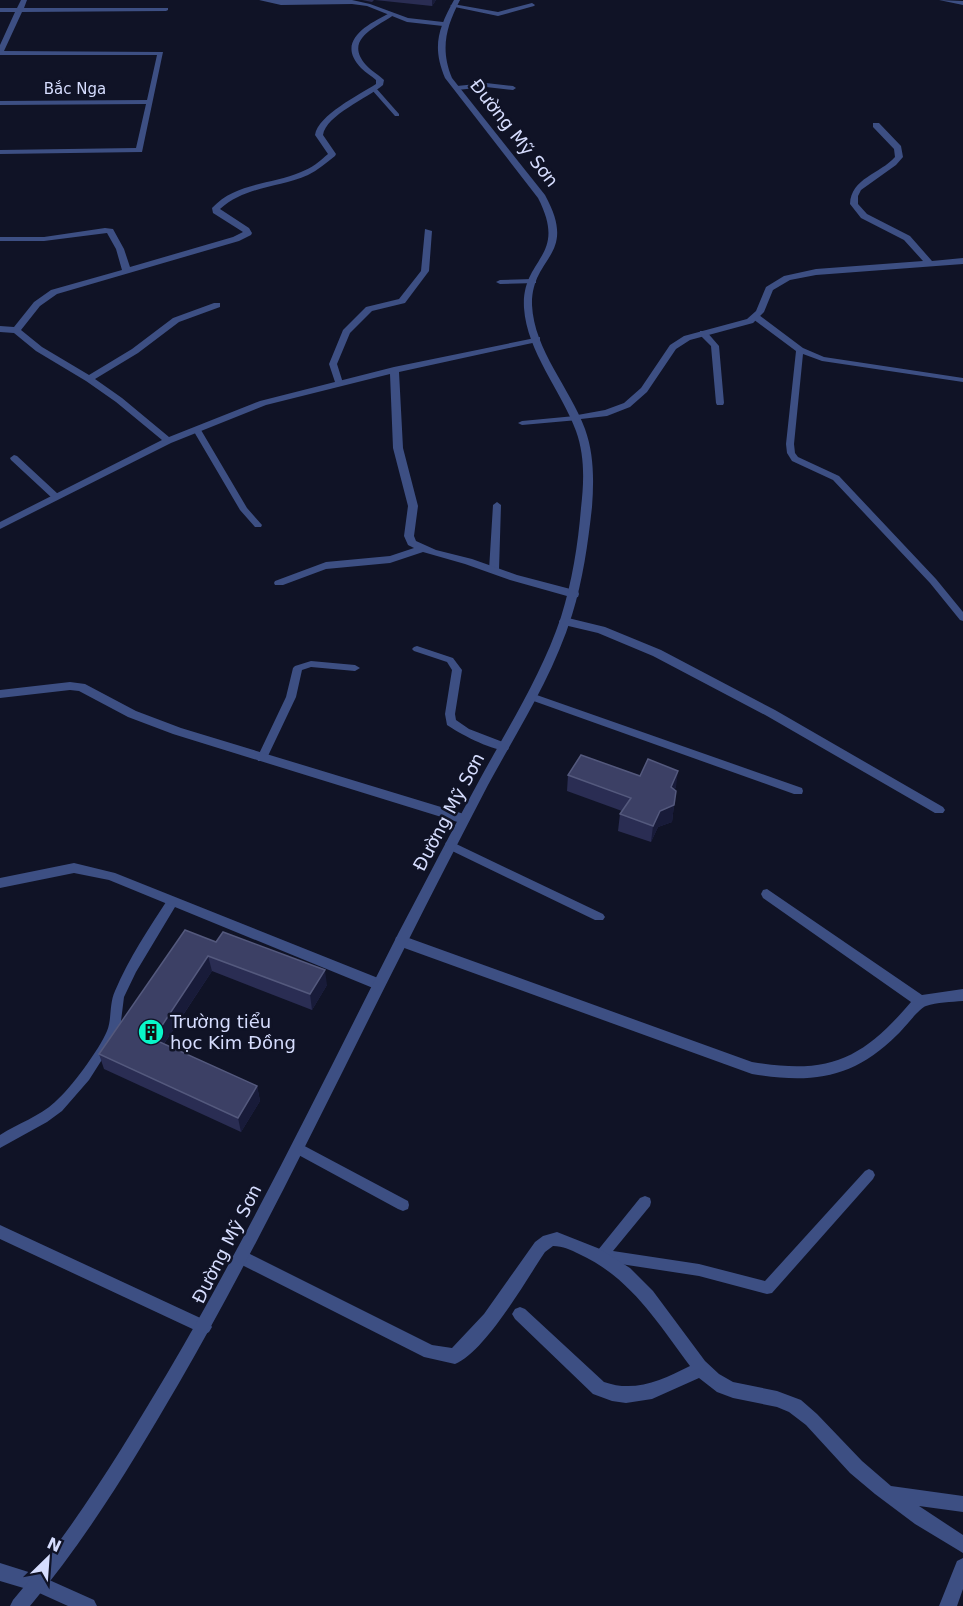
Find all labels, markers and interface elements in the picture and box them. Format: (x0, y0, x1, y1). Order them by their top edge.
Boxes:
street label: Đường Mỹ Sơn (466, 75, 563, 191)
street label: Bắc Nga (44, 80, 106, 98)
street label: Đường Mỹ Sơn (409, 749, 489, 874)
place label: Trường tiểu học Kim Đồng (169, 1011, 296, 1053)
building icon: Trường tiểu học Kim Đồng (136, 1017, 166, 1047)
street label: Đường Mỹ Sơn (188, 1181, 266, 1307)
north arrow (18, 1528, 78, 1588)
text: N (44, 1533, 64, 1556)

